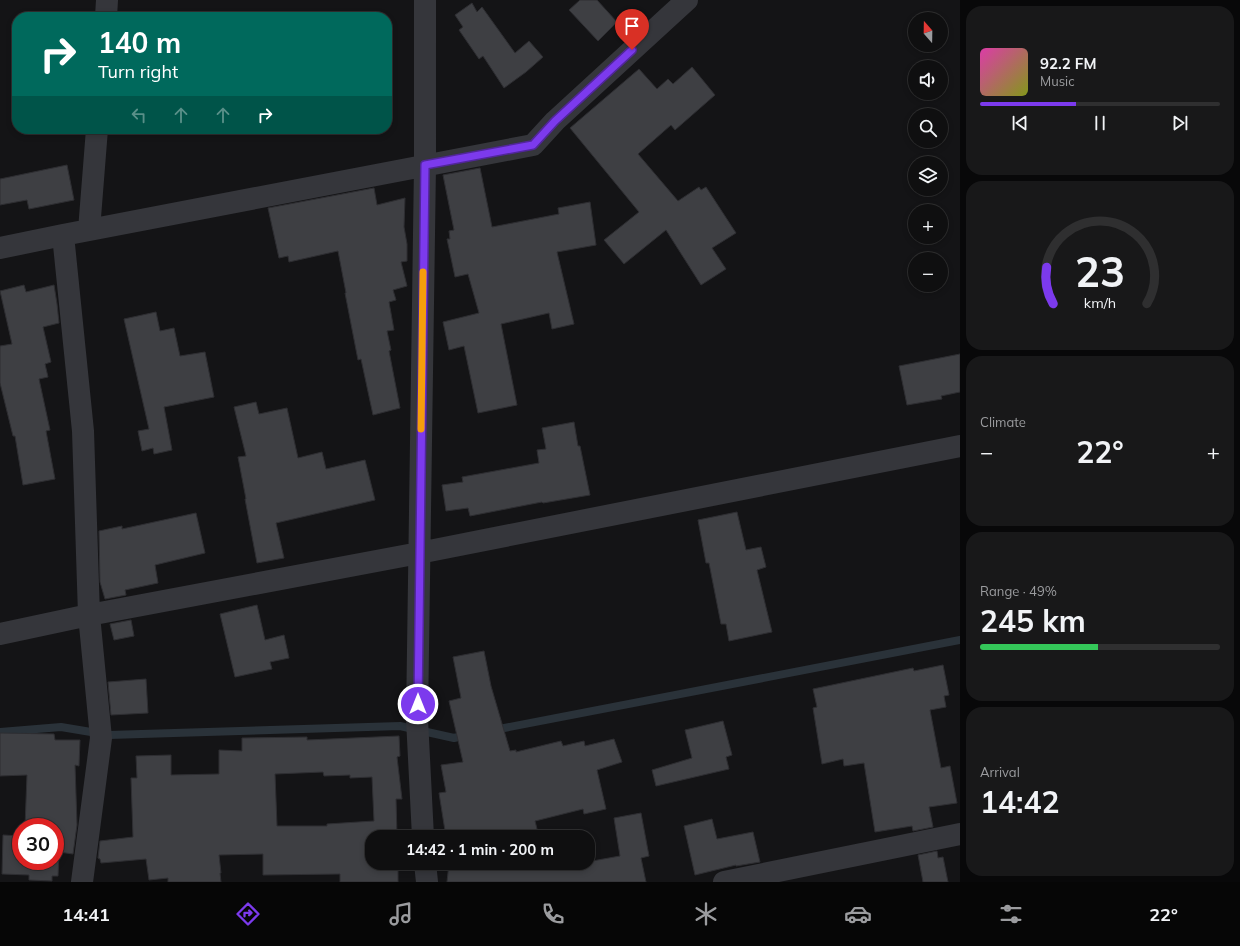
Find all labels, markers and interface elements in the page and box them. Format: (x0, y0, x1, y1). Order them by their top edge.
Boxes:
pin (615, 9, 649, 50)
north arrow (908, 12, 948, 52)
map controls (908, 12, 948, 292)
icon: arrive (621, 15, 643, 37)
text: 140 m (98, 25, 181, 60)
icon: right (32, 28, 84, 80)
text: 92.2 FM (1040, 54, 1096, 73)
text: Turn right (98, 60, 178, 83)
button: sound (908, 60, 948, 100)
text: Music (1040, 73, 1075, 89)
icon: left (128, 104, 150, 126)
icon: ahead (170, 104, 192, 126)
icon: ahead (212, 104, 234, 126)
icon: right (254, 104, 276, 126)
button: search (908, 108, 948, 148)
icon: previous (1009, 112, 1031, 134)
icon: pause (1089, 112, 1111, 134)
icon: next (1169, 112, 1191, 134)
button: layers (908, 156, 948, 196)
button: + (908, 204, 948, 244)
text: 23 (1075, 245, 1125, 297)
button: − (908, 252, 948, 292)
text: km/h (1084, 293, 1116, 311)
text: Climate (980, 414, 1026, 430)
text: 22° (1076, 433, 1124, 471)
text: − (980, 438, 993, 466)
text: + (1207, 438, 1220, 466)
text: Range · 49% (980, 583, 1057, 599)
text: 245 km (980, 602, 1086, 640)
position arrow (397, 683, 439, 725)
text: Arrival (980, 764, 1020, 780)
text: 14:42 (980, 783, 1059, 821)
speed limit sign: 30 (12, 818, 64, 870)
text: 14:42 · 1 min · 200 m (406, 840, 554, 859)
icon: directions (234, 900, 262, 928)
icon: music (387, 900, 415, 928)
icon: phone (539, 900, 567, 928)
icon: climate (692, 900, 720, 928)
icon: car (844, 900, 872, 928)
icon: filters (997, 900, 1025, 928)
text: 14:41 (62, 903, 110, 926)
text: 22° (1149, 903, 1178, 926)

